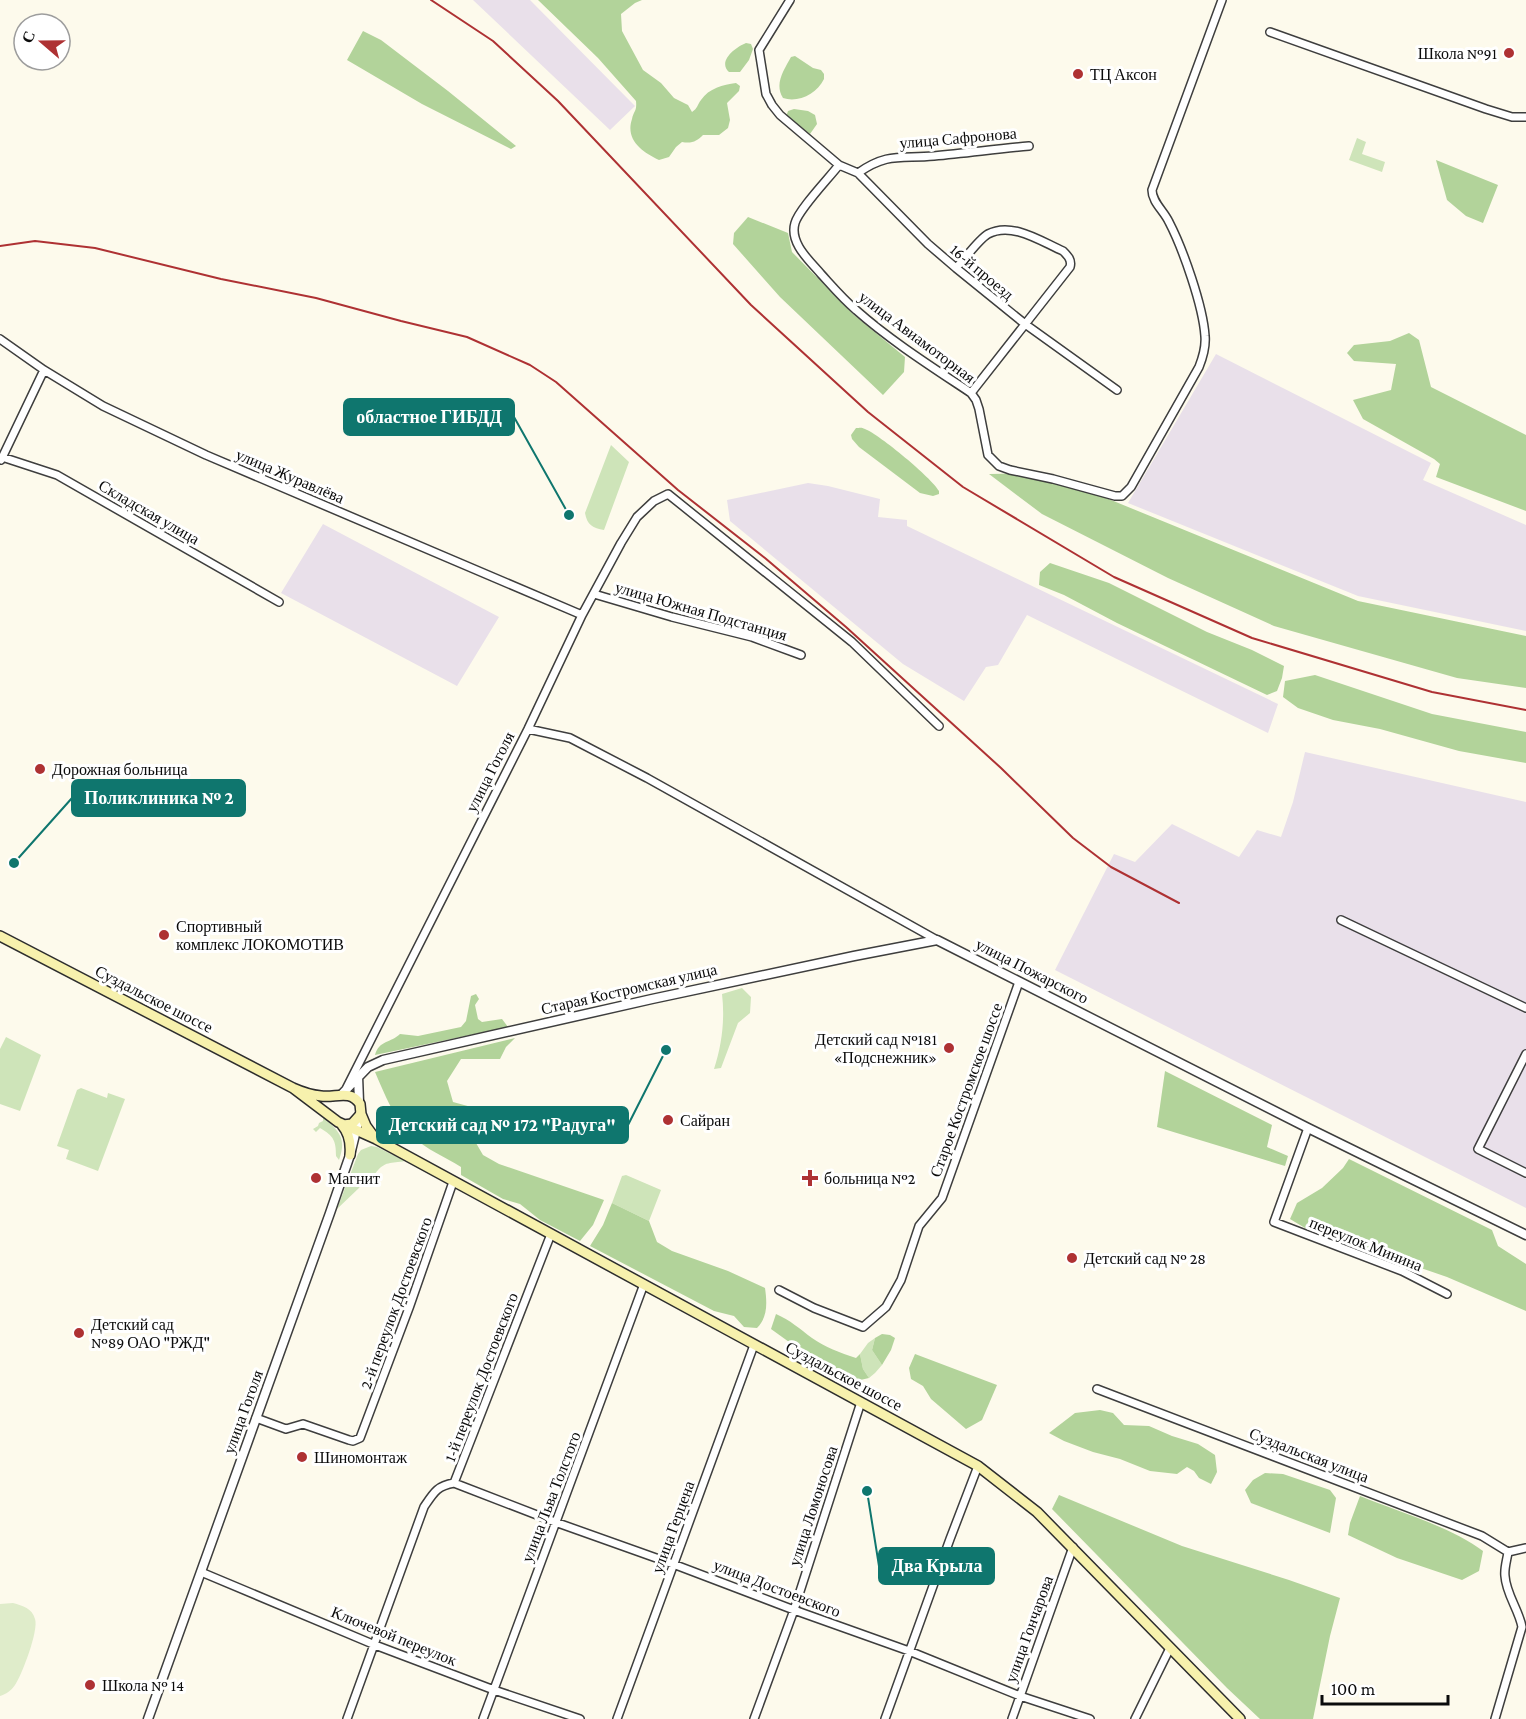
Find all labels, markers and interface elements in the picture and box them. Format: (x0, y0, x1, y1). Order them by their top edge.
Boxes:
north arrow (12, 12, 72, 72)
text: С (18, 29, 38, 45)
place label: Школа №91 (1418, 45, 1497, 62)
marker: Школа №91 (1502, 46, 1516, 60)
place label: ТЦ Аксон (1090, 66, 1157, 84)
marker: ТЦ Аксон (1071, 67, 1085, 81)
street label: улица Сафронова (899, 124, 1017, 153)
street label: 16-й проезд (946, 241, 1017, 304)
street label: улица Авиамоторная (855, 288, 979, 387)
callout: областное ГИБДД (344, 399, 514, 435)
text: областное ГИБДД (356, 407, 502, 427)
street label: улица Журавлёва (233, 446, 347, 507)
street label: Складская улица (95, 476, 202, 549)
street label: улица Южная Подстанция (613, 578, 789, 645)
street label: улица Гоголя (463, 729, 519, 815)
place label: Дорожная больница (52, 761, 188, 779)
marker: Дорожная больница (33, 762, 47, 776)
callout: Поликлиника № 2 (72, 780, 245, 816)
text: Поликлиника № 2 (84, 788, 234, 808)
place label: Спортивный комплекс ЛОКОМОТИВ (176, 918, 344, 953)
marker: Спортивный комплекс ЛОКОМОТИВ (157, 928, 171, 942)
street label: улица Пожарского (972, 935, 1091, 1008)
street label: Старая Костромская улица (539, 960, 719, 1019)
street label: Суздальское шоссе (92, 962, 216, 1037)
street label: Старое Костромское шоссе (927, 1001, 1006, 1180)
place label: Детский сад №181 «Подснежник» (815, 1031, 937, 1067)
marker: Детский сад №181 «Подснежник» (942, 1041, 956, 1055)
callout: Детский сад № 172 "Радуга" (377, 1107, 628, 1143)
place label: Сайран (680, 1112, 730, 1130)
marker: Сайран (661, 1113, 675, 1127)
text: Детский сад № 172 "Радуга" (388, 1115, 616, 1135)
marker: больница №2 (801, 1169, 819, 1187)
place label: Магнит (328, 1170, 380, 1187)
place label: больница №2 (824, 1170, 916, 1188)
marker: Магнит (309, 1171, 323, 1185)
street label: переулок Минина (1307, 1214, 1425, 1275)
street label: 2-й переулок Достоевского (357, 1215, 436, 1392)
place label: Детский сад № 28 (1084, 1250, 1206, 1268)
marker: Детский сад № 28 (1065, 1251, 1079, 1265)
street label: 1-й переулок Достоевского (441, 1290, 522, 1464)
place label: Детский сад №89 ОАО "РЖД" (91, 1316, 210, 1352)
marker: Детский сад №89 ОАО "РЖД" (72, 1326, 86, 1340)
street label: Суздальское шоссе (782, 1338, 905, 1415)
street label: улица Гоголя (220, 1367, 267, 1456)
street label: Суздальская улица (1247, 1424, 1371, 1487)
street label: улица Льва Толстого (518, 1429, 585, 1565)
street label: улица Ломоносова (786, 1444, 841, 1569)
place label: Шиномонтаж (314, 1449, 408, 1466)
marker: Шиномонтаж (295, 1450, 309, 1464)
street label: улица Герцена (648, 1479, 699, 1576)
callout: Два Крыла (879, 1548, 994, 1584)
street label: улица Достоевского (711, 1556, 843, 1621)
text: Два Крыла (892, 1556, 982, 1576)
street label: улица Гончарова (1002, 1573, 1057, 1685)
street label: Ключевой переулок (329, 1603, 459, 1670)
scale bar (1322, 1668, 1448, 1706)
place label: Школа № 14 (102, 1677, 184, 1694)
marker: Школа № 14 (83, 1678, 97, 1692)
text: 100 m (1331, 1679, 1376, 1699)

